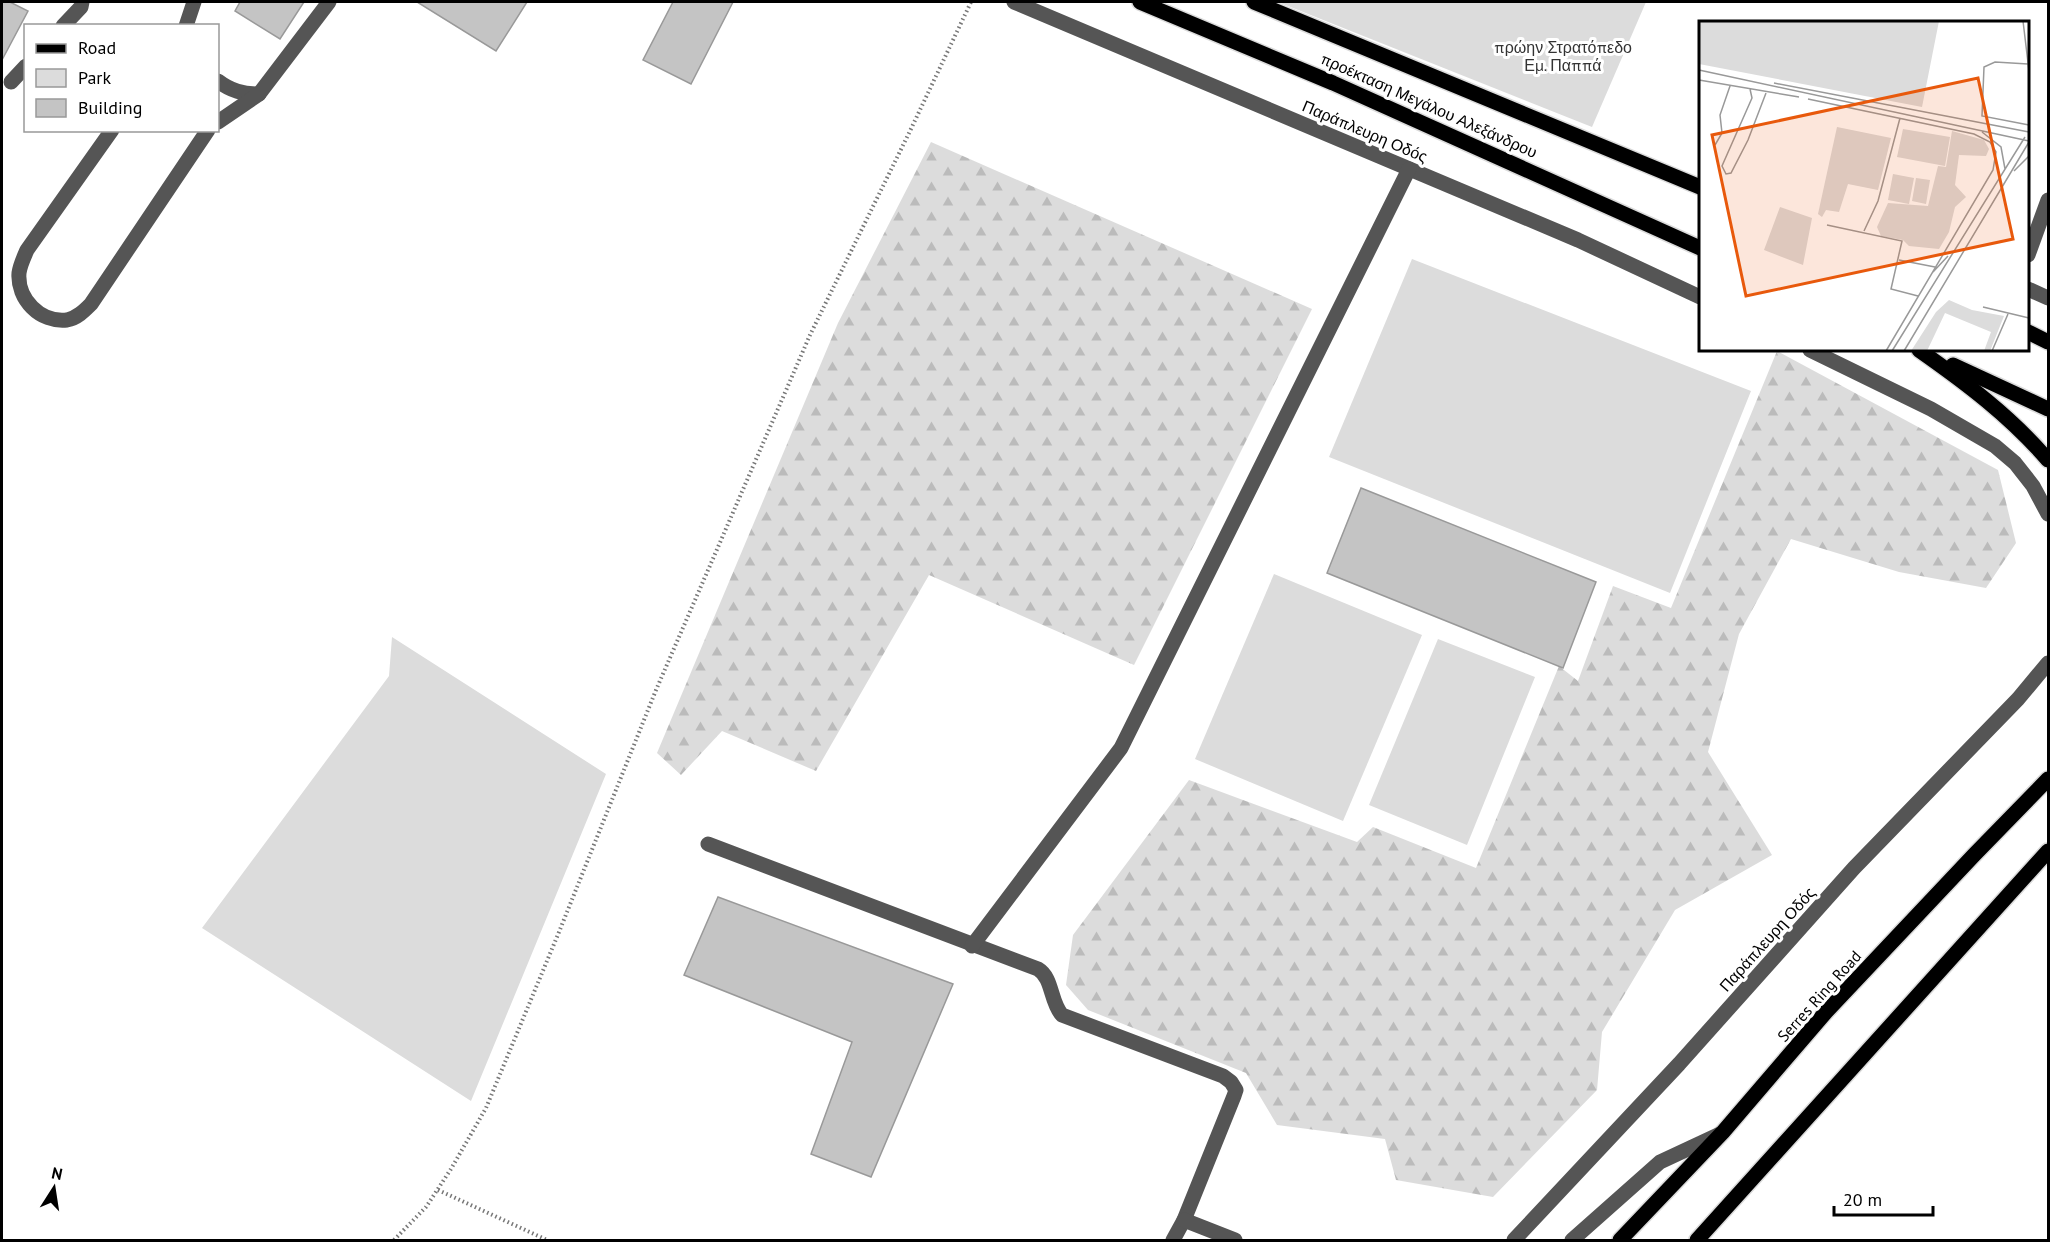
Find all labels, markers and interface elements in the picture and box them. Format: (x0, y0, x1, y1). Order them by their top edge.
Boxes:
inset map (1699, 21, 2029, 351)
legend (24, 24, 219, 132)
text: Road (78, 36, 116, 59)
park label: πρώην Στρατόπεδο Εμ. Παππά (1494, 37, 1632, 75)
street label: προέκταση Μεγάλου Αλεξάνδρου (1318, 48, 1540, 162)
text: Park (78, 66, 111, 89)
text: Building (78, 96, 142, 119)
street label: Παράπλευρη Οδός (1299, 96, 1431, 166)
street label: Παράπλευρη Οδός (1715, 882, 1819, 995)
street label: Serres Ring Road (1773, 946, 1865, 1046)
north arrow (24, 1158, 84, 1218)
text: N (50, 1162, 64, 1184)
scale bar (1834, 1179, 1933, 1217)
text: 20 m (1843, 1188, 1882, 1211)

